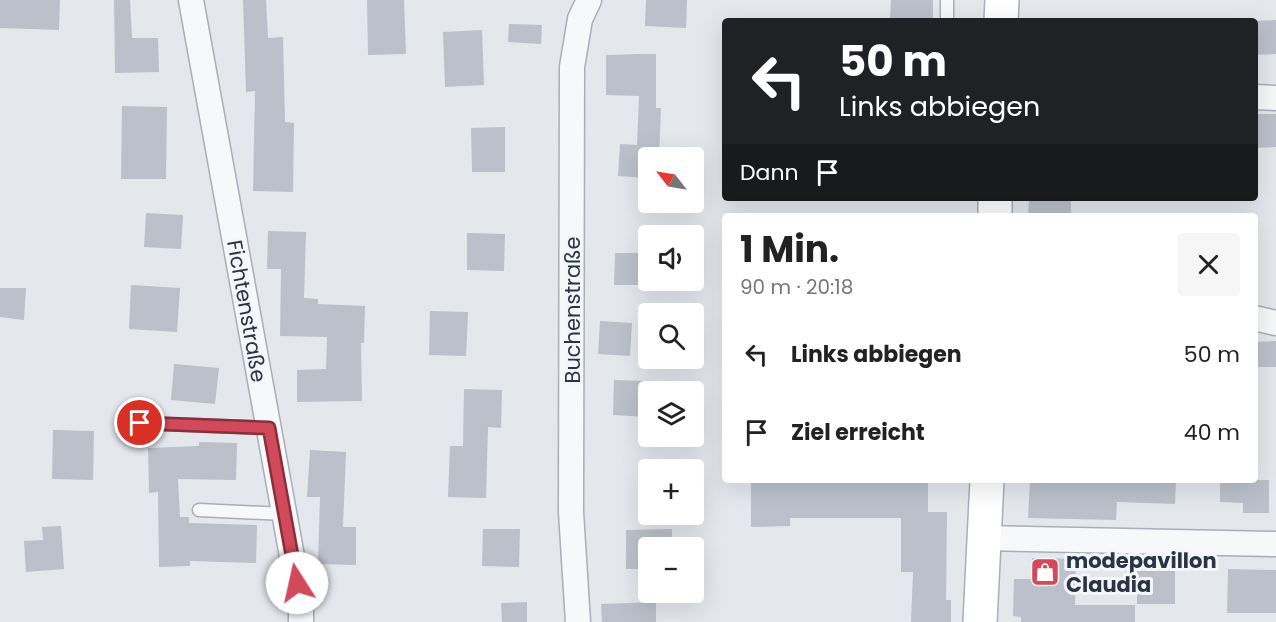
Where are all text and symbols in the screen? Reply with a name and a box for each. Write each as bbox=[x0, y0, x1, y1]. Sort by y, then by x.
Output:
text: 50 m bbox=[839, 32, 947, 91]
icon: left bbox=[740, 42, 818, 120]
text: Links abbiegen bbox=[839, 88, 1040, 125]
north arrow bbox=[638, 147, 704, 213]
map controls bbox=[638, 147, 704, 603]
icon: arrive bbox=[811, 156, 844, 189]
text: Dann bbox=[740, 157, 799, 188]
text: 1 Min. bbox=[740, 224, 839, 275]
button: sound bbox=[638, 225, 704, 291]
button: close bbox=[1177, 233, 1240, 296]
street label: Buchenstraße bbox=[558, 237, 587, 383]
street label: Fichtenstraße bbox=[220, 238, 274, 384]
text: 90 m · 20:18 bbox=[740, 273, 853, 301]
button: search bbox=[638, 303, 704, 369]
icon: left bbox=[740, 338, 773, 371]
text: Links abbiegen bbox=[791, 339, 962, 370]
text: 50 m bbox=[1184, 339, 1240, 370]
button: layers bbox=[638, 381, 704, 447]
pin bbox=[114, 397, 165, 448]
icon: arrive bbox=[123, 406, 156, 439]
icon: arrive bbox=[740, 416, 773, 449]
text: Ziel erreicht bbox=[791, 417, 925, 448]
text: 40 m bbox=[1184, 417, 1240, 448]
button: + bbox=[638, 459, 704, 525]
button: − bbox=[638, 537, 704, 603]
place label: modepavillon Claudia bbox=[1066, 546, 1217, 599]
position arrow bbox=[265, 551, 329, 615]
shop icon: modepavillon Claudia bbox=[1029, 556, 1061, 588]

